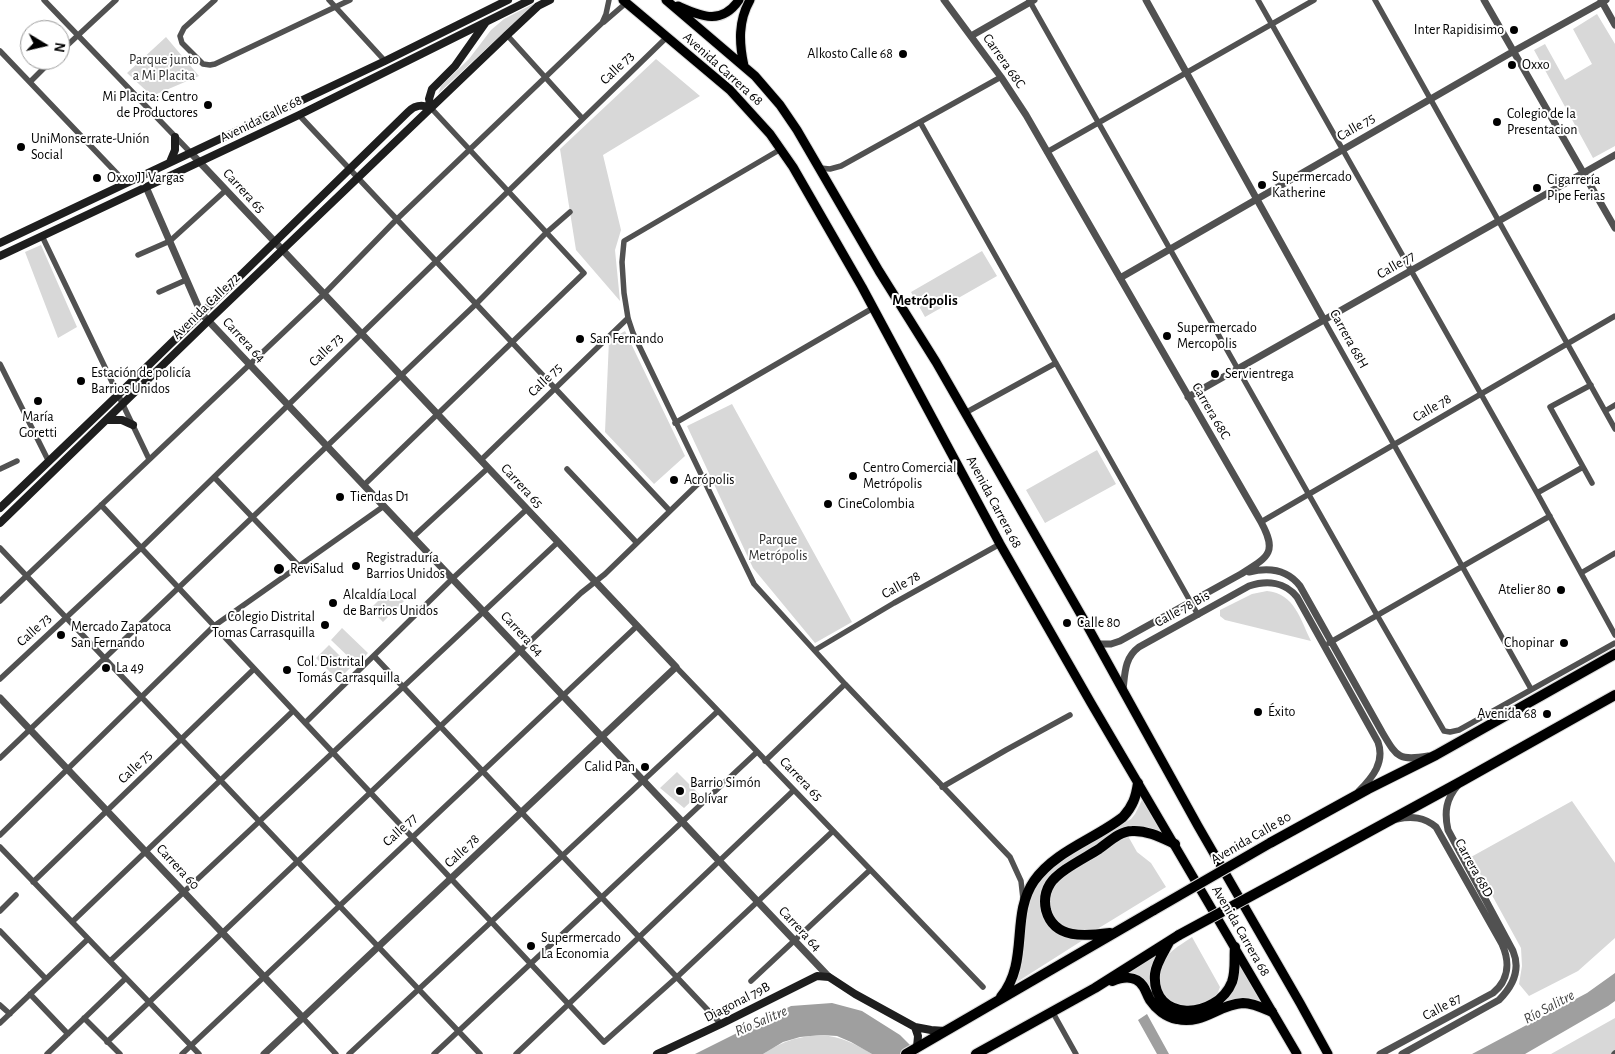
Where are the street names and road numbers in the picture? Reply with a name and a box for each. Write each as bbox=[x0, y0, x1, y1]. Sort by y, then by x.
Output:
street label: Avenida Carrera 68 bbox=[679, 29, 767, 109]
street label: Carrera 68C bbox=[979, 30, 1029, 92]
street label: Calle 73 bbox=[596, 48, 638, 88]
street label: Avenida Calle 68 bbox=[217, 92, 305, 146]
street label: Calle 75 bbox=[1334, 109, 1378, 145]
street label: Carrera 65 bbox=[219, 165, 269, 217]
street label: Calle 77 bbox=[1374, 247, 1418, 283]
street label: Avenida Calle 72 bbox=[168, 269, 244, 343]
street label: Carrera 68H bbox=[1326, 306, 1372, 372]
street label: Carrera 64 bbox=[219, 314, 269, 366]
street label: Calle 73 bbox=[305, 330, 347, 370]
street label: Calle 75 bbox=[524, 360, 566, 400]
street label: Carrera 68C bbox=[1188, 380, 1234, 442]
street label: Calle 78 bbox=[1410, 390, 1454, 426]
street label: Avenida Carrera 68 bbox=[963, 453, 1025, 551]
street label: Carrera 65 bbox=[497, 460, 547, 512]
street label: Calle 78 bbox=[879, 567, 923, 603]
street label: Calle 78 Bis bbox=[1152, 587, 1212, 631]
street label: Carrera 64 bbox=[497, 608, 547, 660]
street label: Calle 73 bbox=[13, 610, 55, 650]
street label: Calle 75 bbox=[114, 747, 156, 787]
street label: Carrera 65 bbox=[776, 753, 826, 805]
street label: Avenida Calle 80 bbox=[1208, 808, 1294, 868]
street label: Calle 77 bbox=[379, 810, 421, 850]
street label: Calle 78 bbox=[441, 831, 483, 871]
street label: Carrera 68D bbox=[1451, 836, 1497, 900]
street label: Carrera 60 bbox=[153, 841, 203, 893]
street label: Avenida Carrera 68 bbox=[1208, 883, 1274, 979]
street label: Carrera 64 bbox=[775, 903, 825, 955]
street label: Diagonal 79B bbox=[701, 978, 773, 1026]
street label: Calle 87 bbox=[1420, 990, 1464, 1024]

